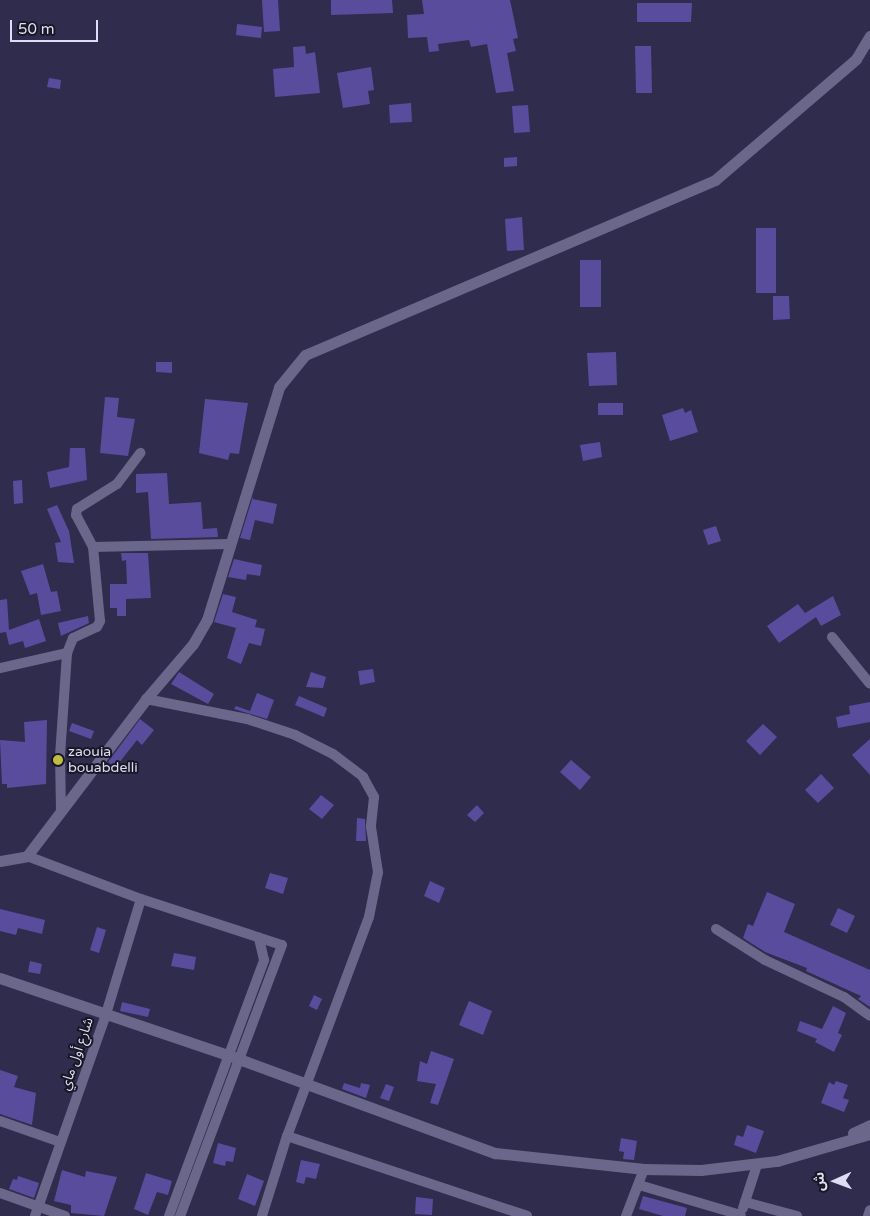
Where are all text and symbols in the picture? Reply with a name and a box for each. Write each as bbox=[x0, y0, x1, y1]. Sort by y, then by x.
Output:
scale bar bbox=[12, 10, 100, 42]
text: 50 m bbox=[18, 20, 55, 38]
place label: zaouia bouabdelli bbox=[68, 744, 138, 776]
marker: zaouia bouabdelli bbox=[52, 754, 64, 766]
street label: شارع أول ماي bbox=[57, 1015, 97, 1093]
north arrow bbox=[810, 1156, 860, 1206]
text: ش bbox=[811, 1172, 828, 1191]

